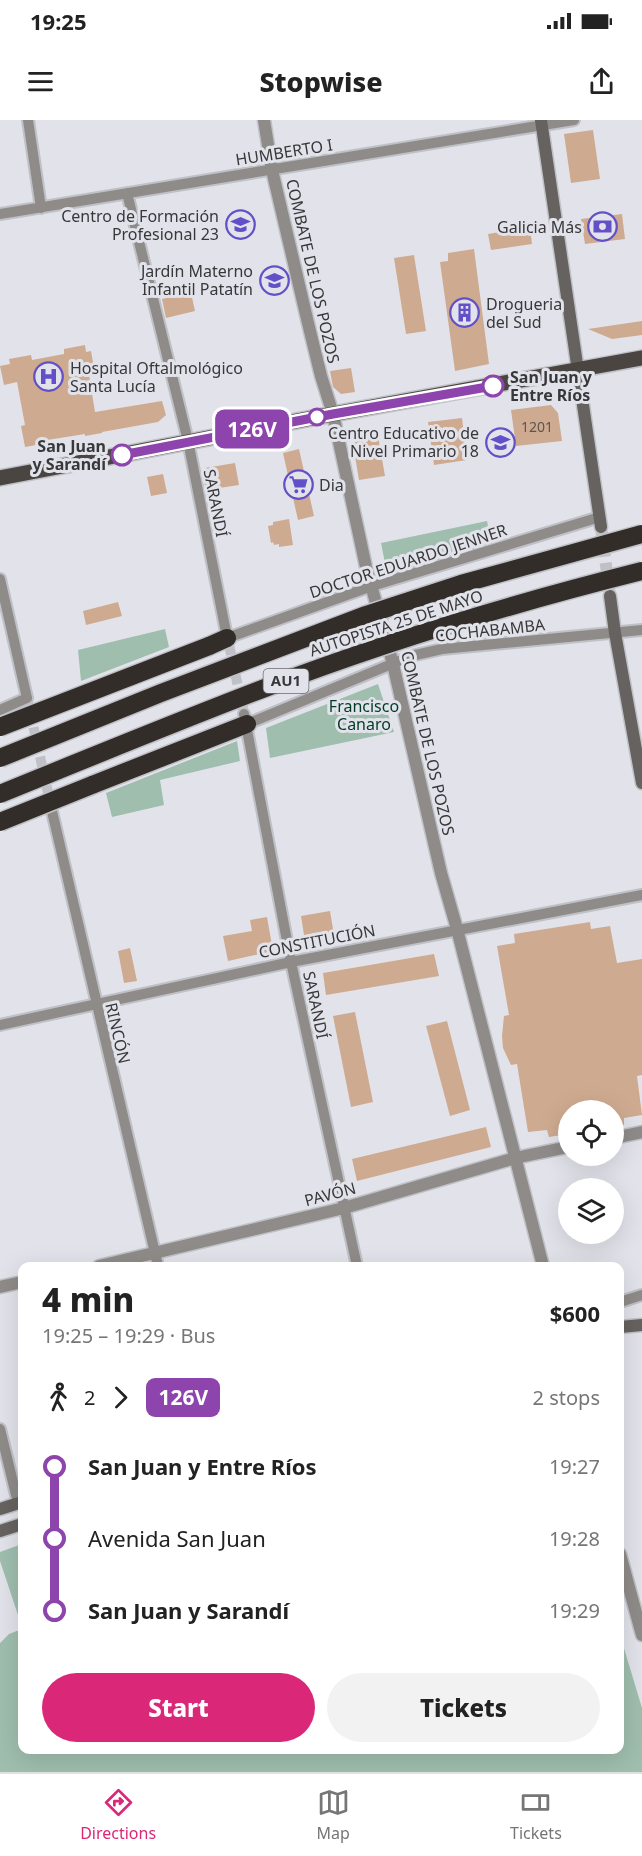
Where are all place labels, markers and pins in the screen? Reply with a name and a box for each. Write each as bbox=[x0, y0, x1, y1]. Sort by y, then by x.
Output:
place label: Centro de Formación Profesional 23 bbox=[61, 205, 219, 245]
school or university icon: Centro de Formación Profesional 23 bbox=[224, 209, 256, 241]
bank icon: Galicia Más bbox=[587, 211, 619, 243]
place label: Galicia Más bbox=[497, 216, 582, 238]
place label: Jardín Materno Infantil Patatín bbox=[139, 260, 253, 300]
school or university icon: Jardín Materno Infantil Patatín bbox=[258, 264, 290, 296]
place label: Drogueria del Sud bbox=[486, 293, 562, 333]
building icon: Drogueria del Sud bbox=[449, 297, 481, 329]
place label: Hospital Oftalmológico Santa Lucía bbox=[70, 357, 243, 397]
hospital icon: Hospital Oftalmológico Santa Lucía bbox=[33, 361, 65, 393]
place label: San Juan y Entre Ríos bbox=[510, 366, 593, 406]
marker: San Juan y Entre Ríos bbox=[482, 375, 504, 397]
unlabelled marker bbox=[308, 408, 326, 426]
place label: Centro Educativo de Nivel Primario 18 bbox=[328, 422, 479, 462]
school or university icon: Centro Educativo de Nivel Primario 18 bbox=[484, 426, 516, 458]
place label: San Juan y Sarandí bbox=[33, 435, 107, 475]
marker: San Juan y Sarandí bbox=[111, 444, 133, 466]
supermarket icon: Dia bbox=[282, 469, 314, 501]
place label: Dia bbox=[319, 474, 344, 496]

